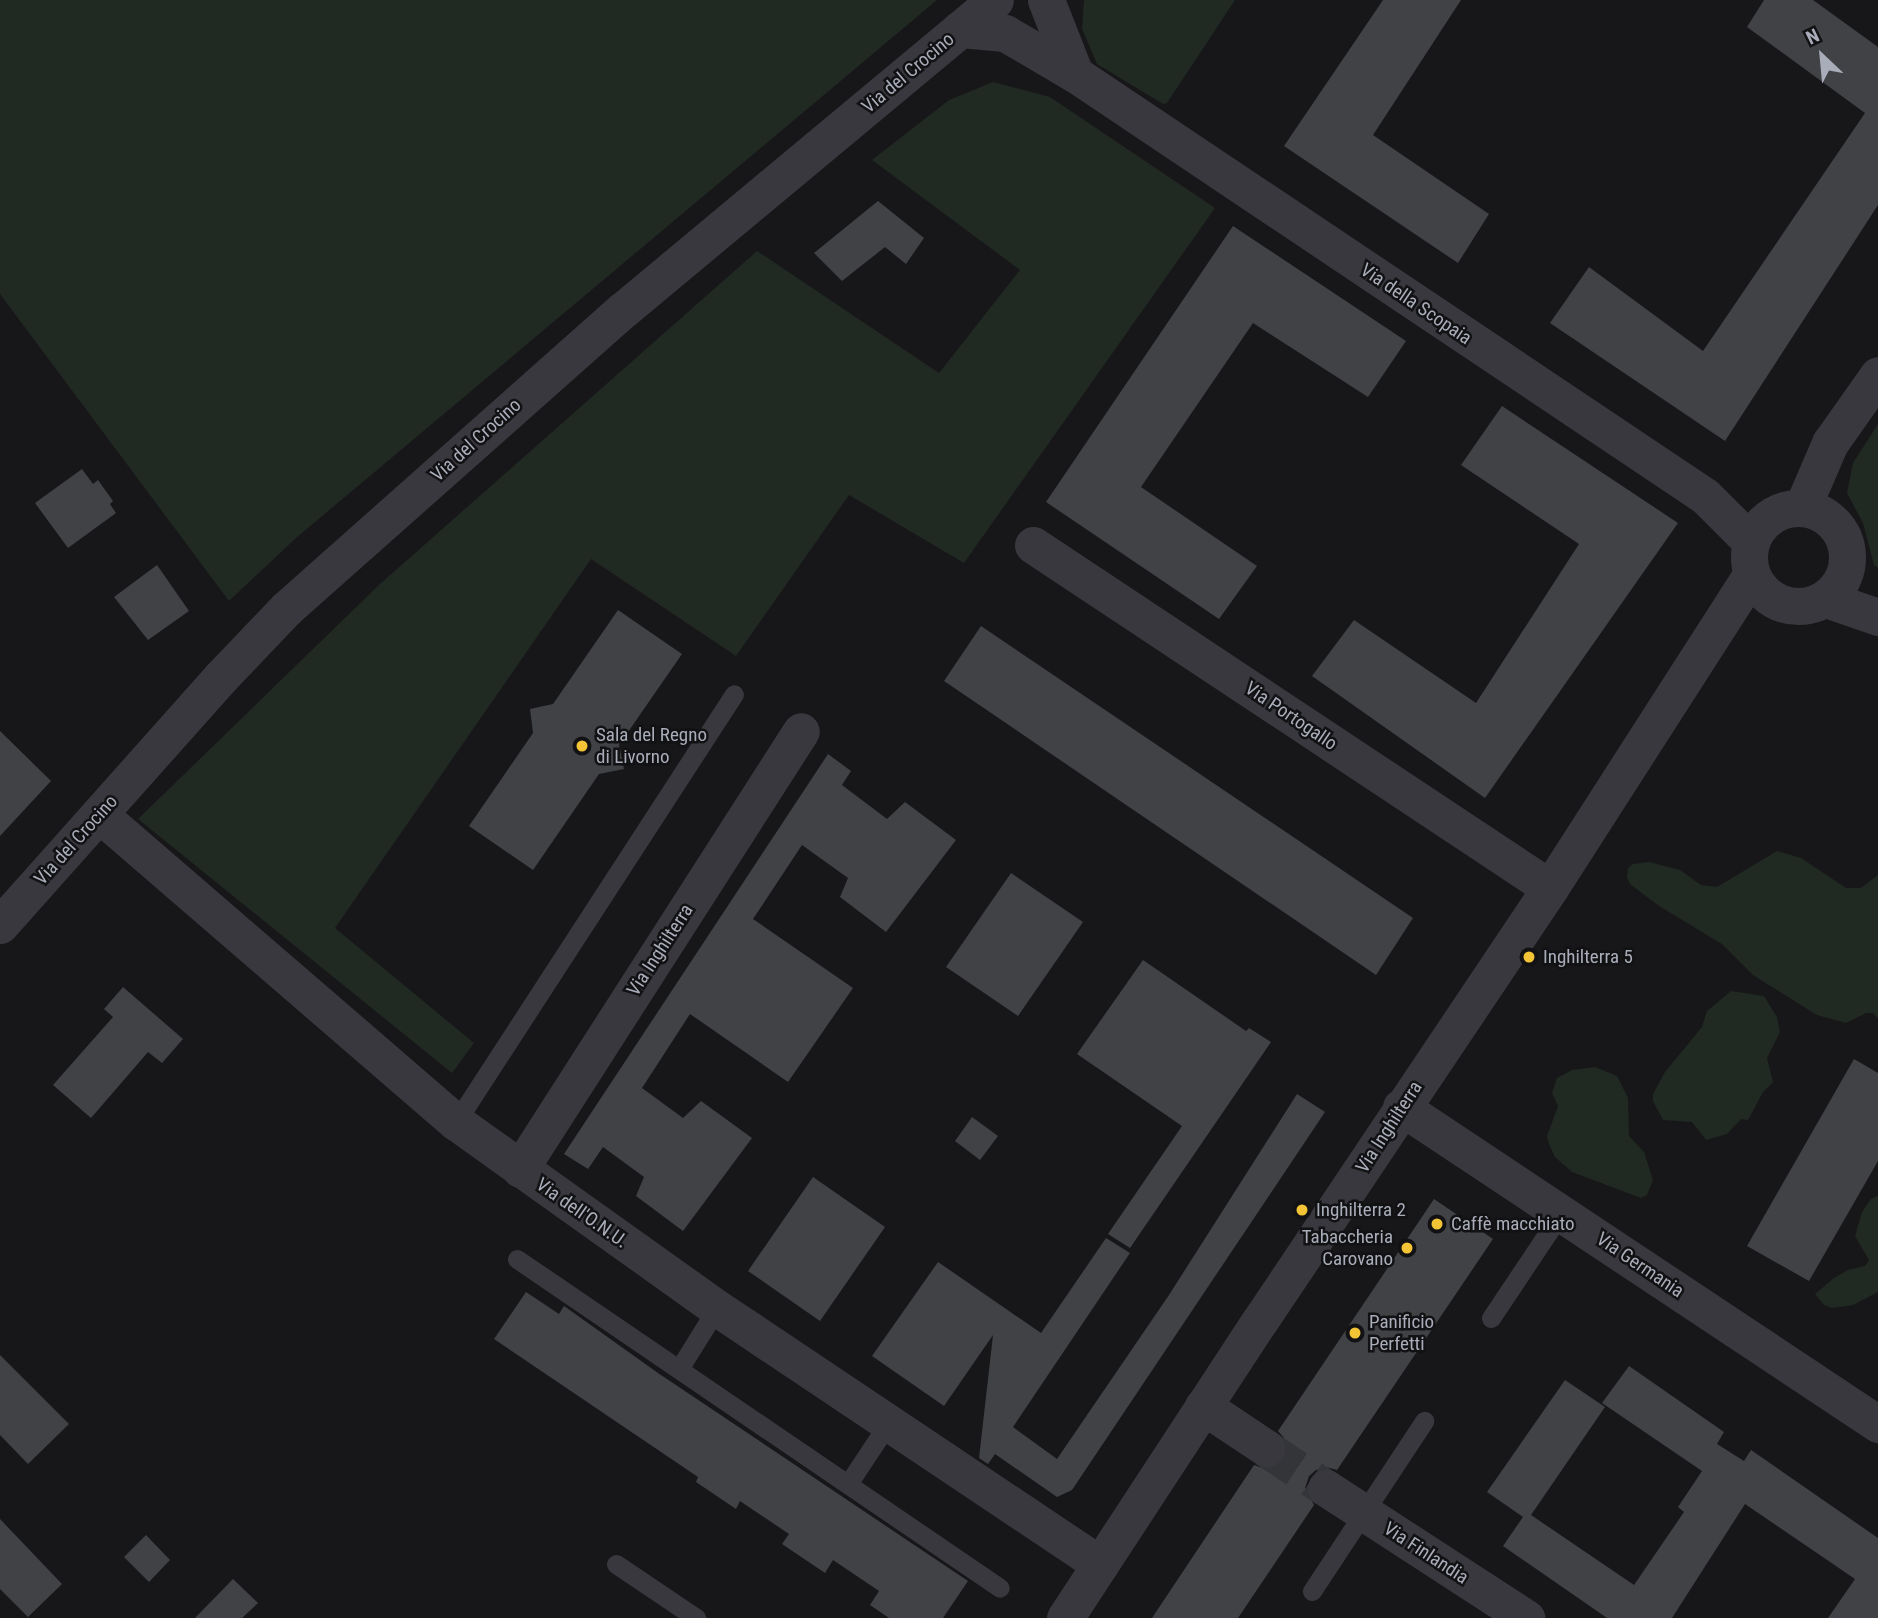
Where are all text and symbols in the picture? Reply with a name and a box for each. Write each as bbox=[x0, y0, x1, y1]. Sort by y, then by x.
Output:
north arrow bbox=[1787, 21, 1857, 91]
text: N bbox=[1802, 24, 1823, 50]
street label: Via del Crocino bbox=[857, 28, 959, 118]
street label: Via della Scopaia bbox=[1356, 258, 1476, 350]
street label: Via del Crocino bbox=[426, 394, 526, 486]
street label: Via Portogallo bbox=[1241, 677, 1341, 755]
place label: Sala del Regno di Livorno bbox=[596, 724, 707, 768]
marker: Sala del Regno di Livorno bbox=[574, 738, 590, 754]
street label: Via del Crocino bbox=[30, 790, 122, 890]
street label: Via Inghilterra bbox=[622, 900, 698, 1000]
place label: Inghilterra 5 bbox=[1543, 946, 1633, 968]
marker: Inghilterra 5 bbox=[1521, 949, 1537, 965]
street label: Via Inghilterra bbox=[1351, 1077, 1427, 1177]
street label: Via dell'O.N.U. bbox=[532, 1173, 632, 1253]
place label: Inghilterra 2 bbox=[1316, 1199, 1406, 1221]
marker: Inghilterra 2 bbox=[1294, 1202, 1310, 1218]
place label: Caffè macchiato bbox=[1451, 1213, 1575, 1235]
marker: Caffè macchiato bbox=[1429, 1216, 1445, 1232]
place label: Tabaccheria Carovano bbox=[1302, 1226, 1393, 1270]
street label: Via Germania bbox=[1592, 1227, 1688, 1303]
marker: Tabaccheria Carovano bbox=[1399, 1240, 1415, 1256]
place label: Panificio Perfetti bbox=[1369, 1311, 1434, 1355]
marker: Panificio Perfetti bbox=[1347, 1325, 1363, 1341]
street label: Via Finlandia bbox=[1379, 1517, 1473, 1589]

